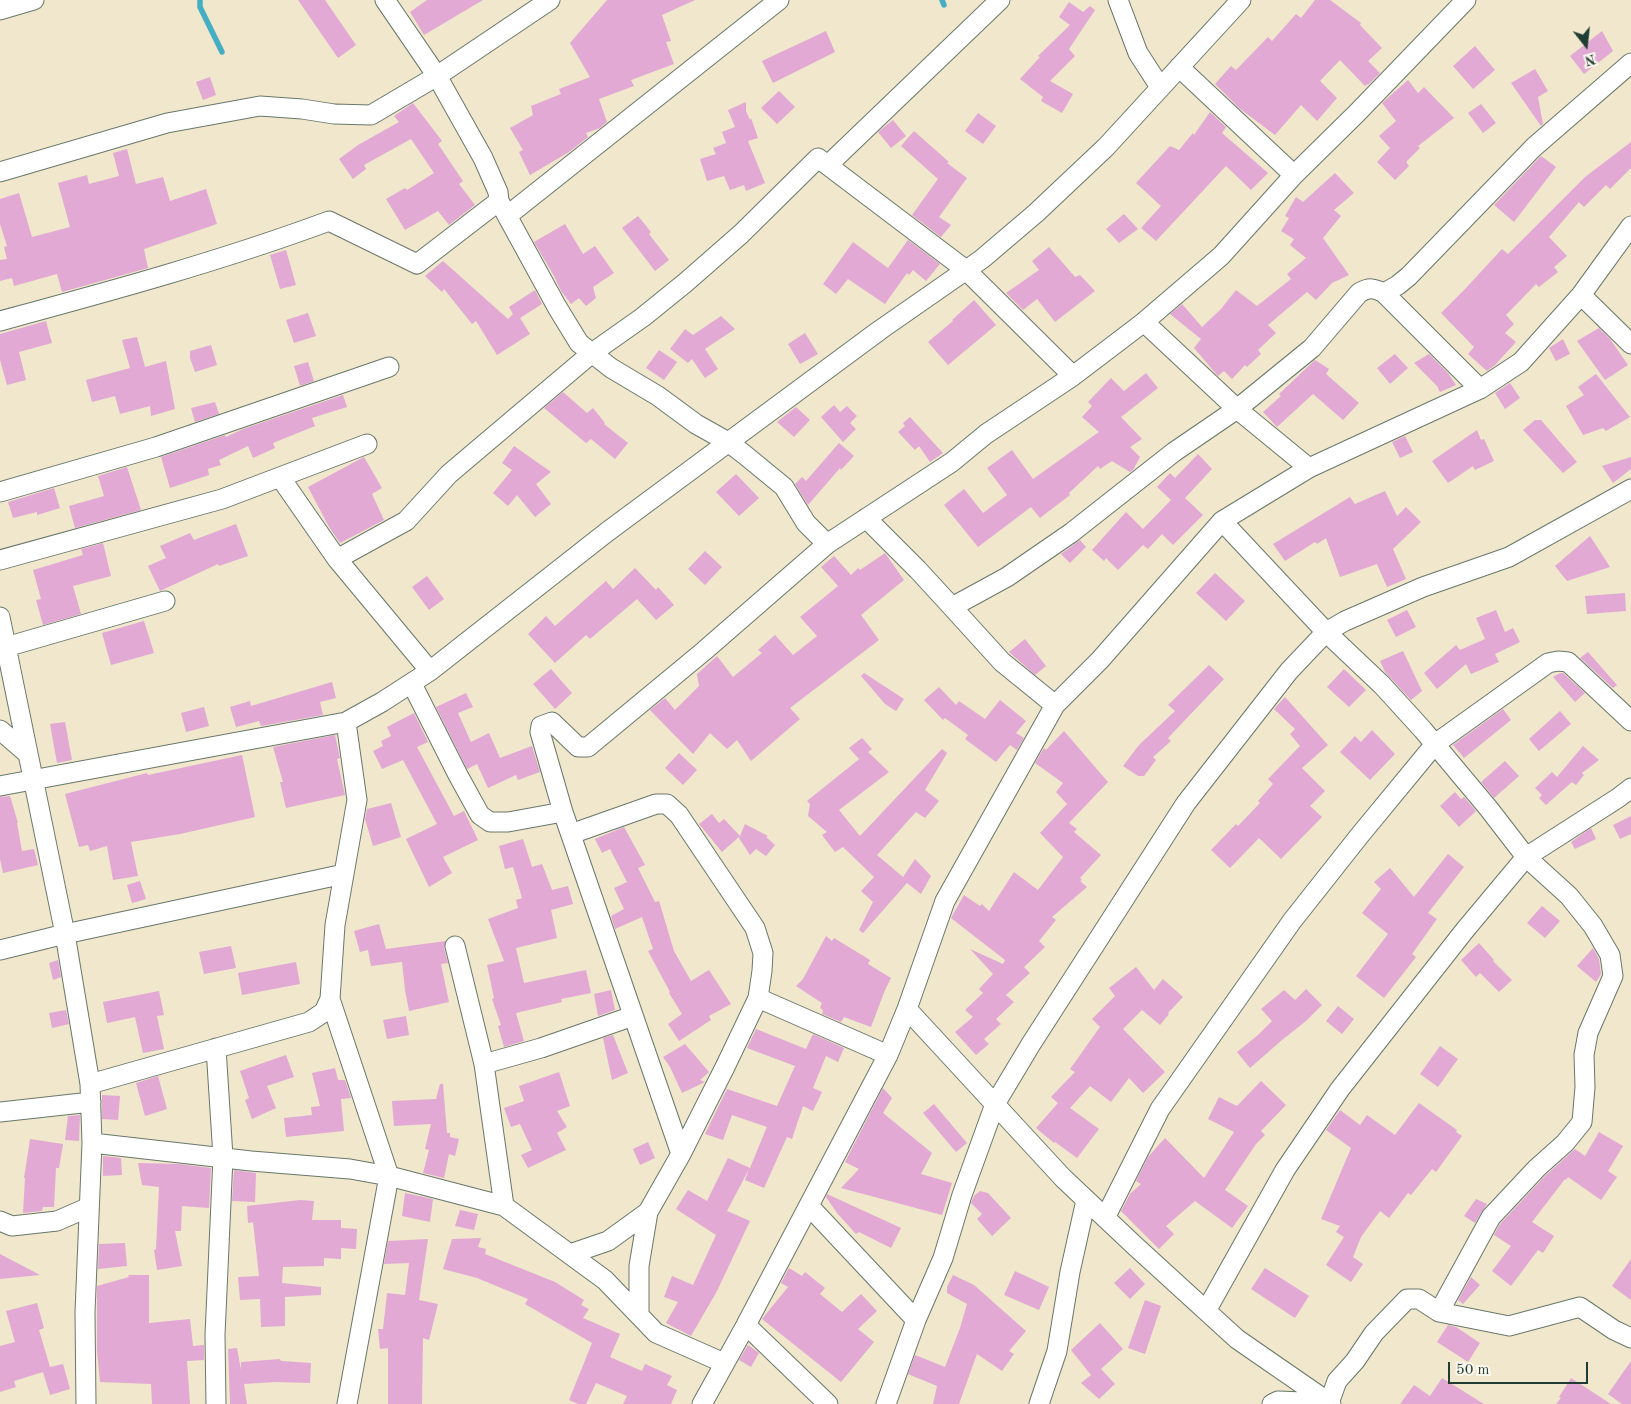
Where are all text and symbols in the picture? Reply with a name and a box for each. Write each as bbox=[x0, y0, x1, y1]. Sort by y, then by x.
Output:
north arrow bbox=[1561, 20, 1611, 70]
text: N bbox=[1583, 51, 1597, 68]
scale bar bbox=[1451, 1352, 1591, 1384]
text: 50 m bbox=[1456, 1363, 1490, 1378]

